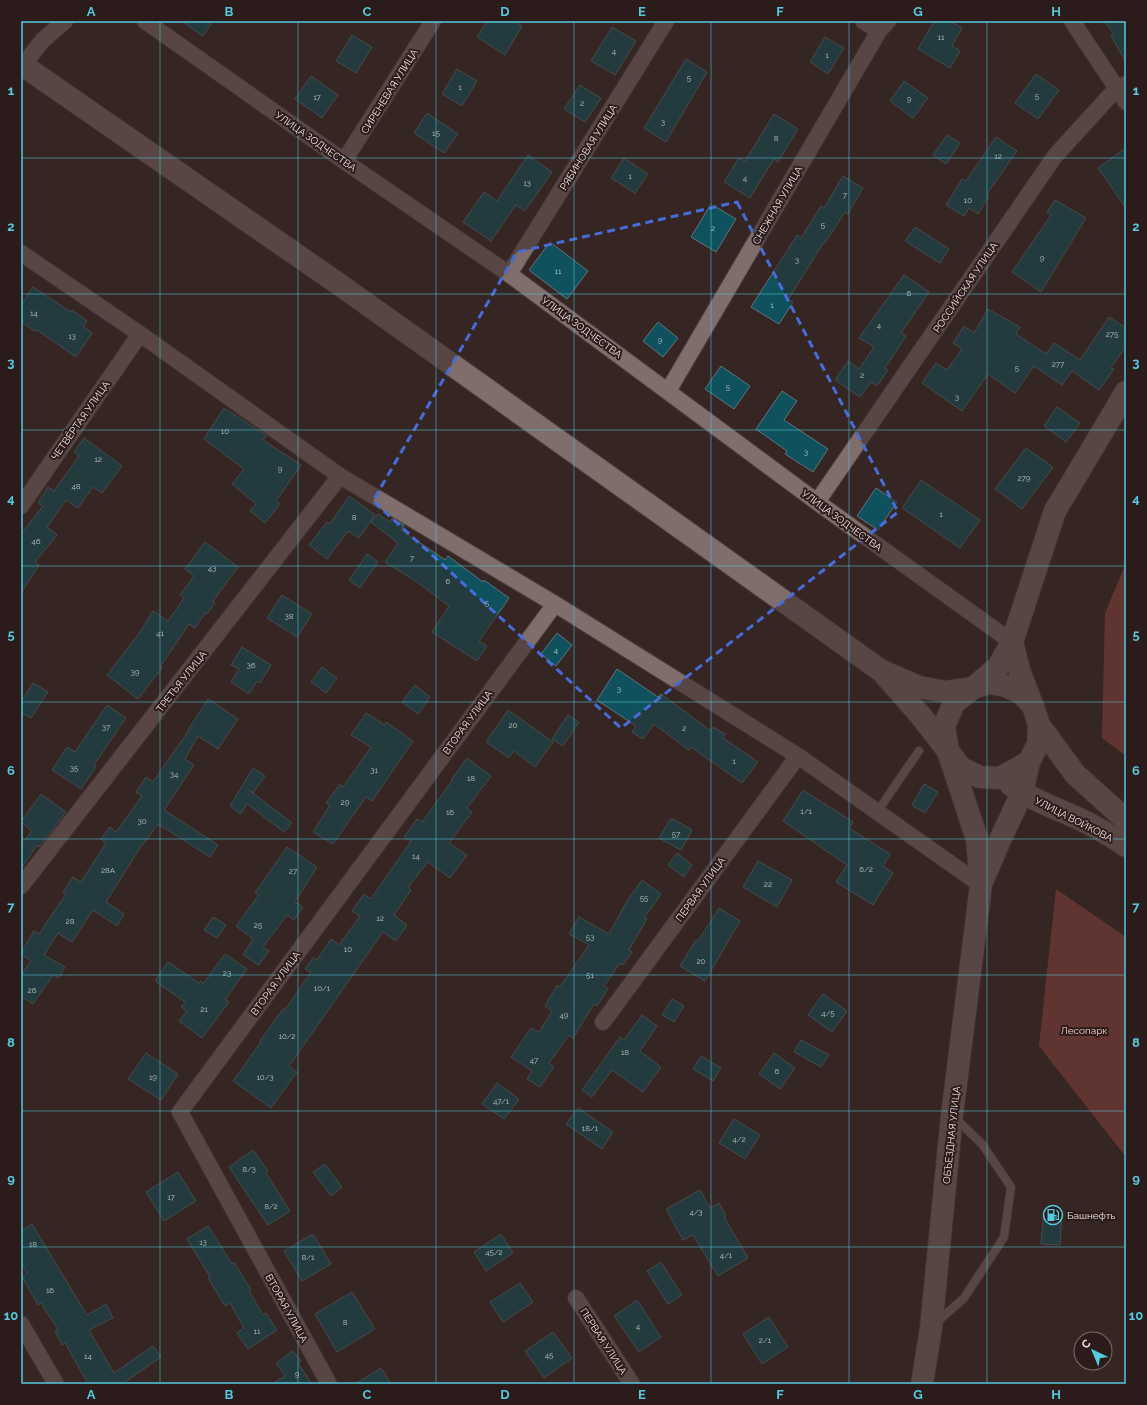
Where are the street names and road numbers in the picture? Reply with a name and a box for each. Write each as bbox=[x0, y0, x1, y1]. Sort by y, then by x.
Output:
street label: СИРЕНЕВАЯ УЛИЦА bbox=[359, 47, 420, 136]
street label: РЯБИНОВАЯ УЛИЦА bbox=[558, 102, 619, 192]
street label: УЛИЦА ЗОДЧЕСТВА bbox=[273, 109, 359, 174]
street label: СНЕЖНАЯ УЛИЦА bbox=[751, 164, 804, 246]
street label: РОССИЙСКАЯ УЛИЦА bbox=[931, 240, 1000, 335]
street label: УЛИЦА ЗОДЧЕСТВА bbox=[539, 295, 624, 360]
street label: ЧЕТВЁРТАЯ УЛИЦА bbox=[49, 379, 112, 462]
street label: УЛИЦА ЗОДЧЕСТВА bbox=[799, 488, 884, 553]
street label: ТРЕТЬЯ УЛИЦА bbox=[154, 648, 209, 714]
street label: ВТОРАЯ УЛИЦА bbox=[440, 688, 494, 756]
street label: УЛИЦА ВОЙКОВА bbox=[1033, 795, 1115, 844]
street label: ПЕРВАЯ УЛИЦА bbox=[673, 855, 728, 924]
street label: ВТОРАЯ УЛИЦА bbox=[248, 949, 302, 1017]
street label: ОБЪЕЗДНАЯ УЛИЦА bbox=[941, 1085, 962, 1185]
street label: ВТОРАЯ УЛИЦА bbox=[263, 1272, 310, 1345]
street label: ПЕРВАЯ УЛИЦА bbox=[578, 1306, 629, 1377]

